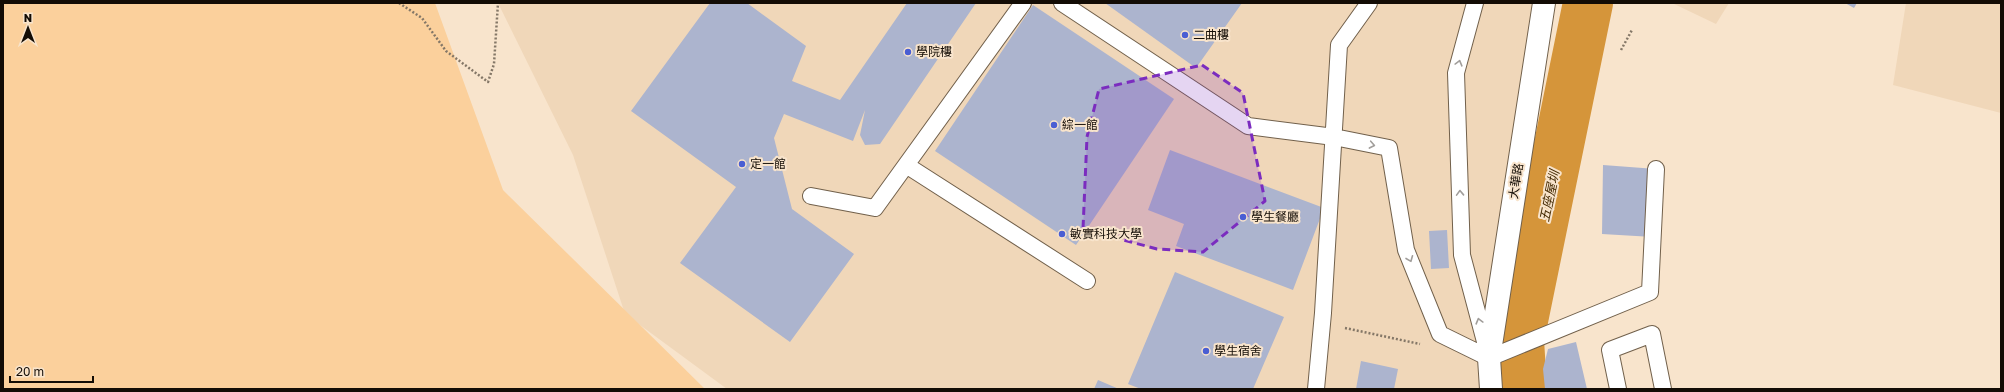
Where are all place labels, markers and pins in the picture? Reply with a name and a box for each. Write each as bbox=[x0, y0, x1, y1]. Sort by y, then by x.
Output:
place label: 二曲樓 bbox=[1193, 27, 1229, 42]
marker: 二曲樓 bbox=[1180, 30, 1190, 40]
place label: 學院樓 bbox=[916, 44, 952, 59]
marker: 學院樓 bbox=[903, 47, 913, 57]
place label: 綜一館 bbox=[1062, 117, 1098, 132]
marker: 綜一館 bbox=[1049, 120, 1059, 130]
place label: 定一館 bbox=[750, 156, 786, 171]
marker: 定一館 bbox=[737, 159, 747, 169]
place label: 學生餐廳 bbox=[1251, 209, 1299, 224]
marker: 學生餐廳 bbox=[1238, 212, 1248, 222]
place label: 敏實科技大學 bbox=[1070, 226, 1142, 241]
marker: 敏實科技大學 bbox=[1057, 229, 1067, 239]
place label: 學生宿舍 bbox=[1214, 343, 1262, 358]
marker: 學生宿舍 bbox=[1201, 346, 1211, 356]

